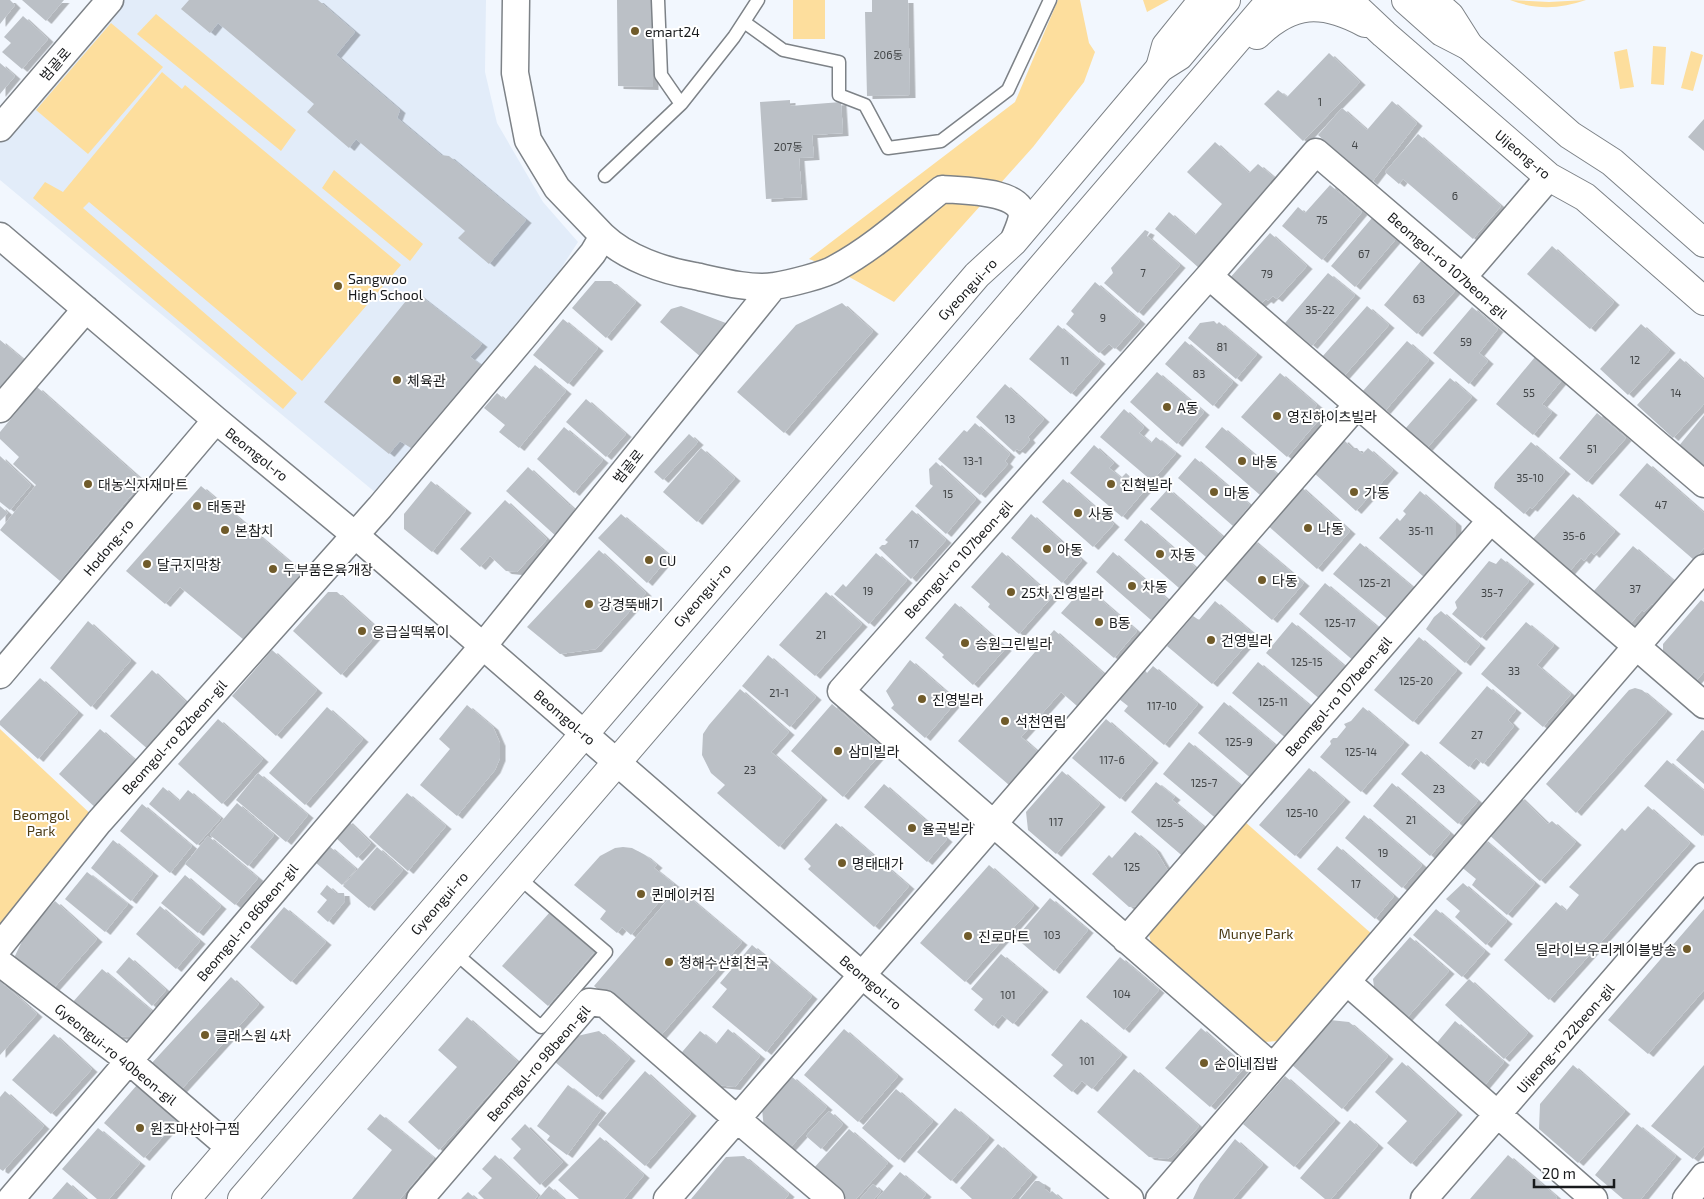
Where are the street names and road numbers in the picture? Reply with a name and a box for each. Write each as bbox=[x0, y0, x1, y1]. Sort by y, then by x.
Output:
street label: 범골로 bbox=[36, 44, 74, 84]
street label: Uijeong-ro bbox=[1492, 126, 1554, 182]
street label: Beomgol-ro 107beon-gil bbox=[1385, 208, 1512, 322]
street label: Gyeongui-ro bbox=[934, 254, 1000, 324]
street label: Beomgol-ro bbox=[222, 424, 292, 484]
street label: 범골로 bbox=[609, 446, 647, 486]
street label: Beomgol-ro 107beon-gil bbox=[900, 496, 1016, 622]
street label: Hodong-ro bbox=[79, 515, 137, 579]
street label: Gyeongui-ro bbox=[670, 560, 734, 630]
street label: Beomgol-ro 107beon-gil bbox=[1281, 632, 1395, 759]
street label: Beomgol-ro 82beon-gil bbox=[118, 676, 231, 798]
street label: Beomgol-ro bbox=[531, 686, 599, 748]
street label: Beomgol-ro 86beon-gil bbox=[193, 859, 302, 984]
street label: Gyeongui-ro bbox=[407, 868, 471, 938]
street label: Beomgol-ro bbox=[837, 951, 905, 1013]
street label: Uijeong-ro 22beon-gil bbox=[1513, 979, 1618, 1096]
street label: Gyeongui-ro 40beon-gil bbox=[52, 1000, 181, 1109]
street label: Beomgol-ro 98beon-gil bbox=[483, 1001, 594, 1125]

